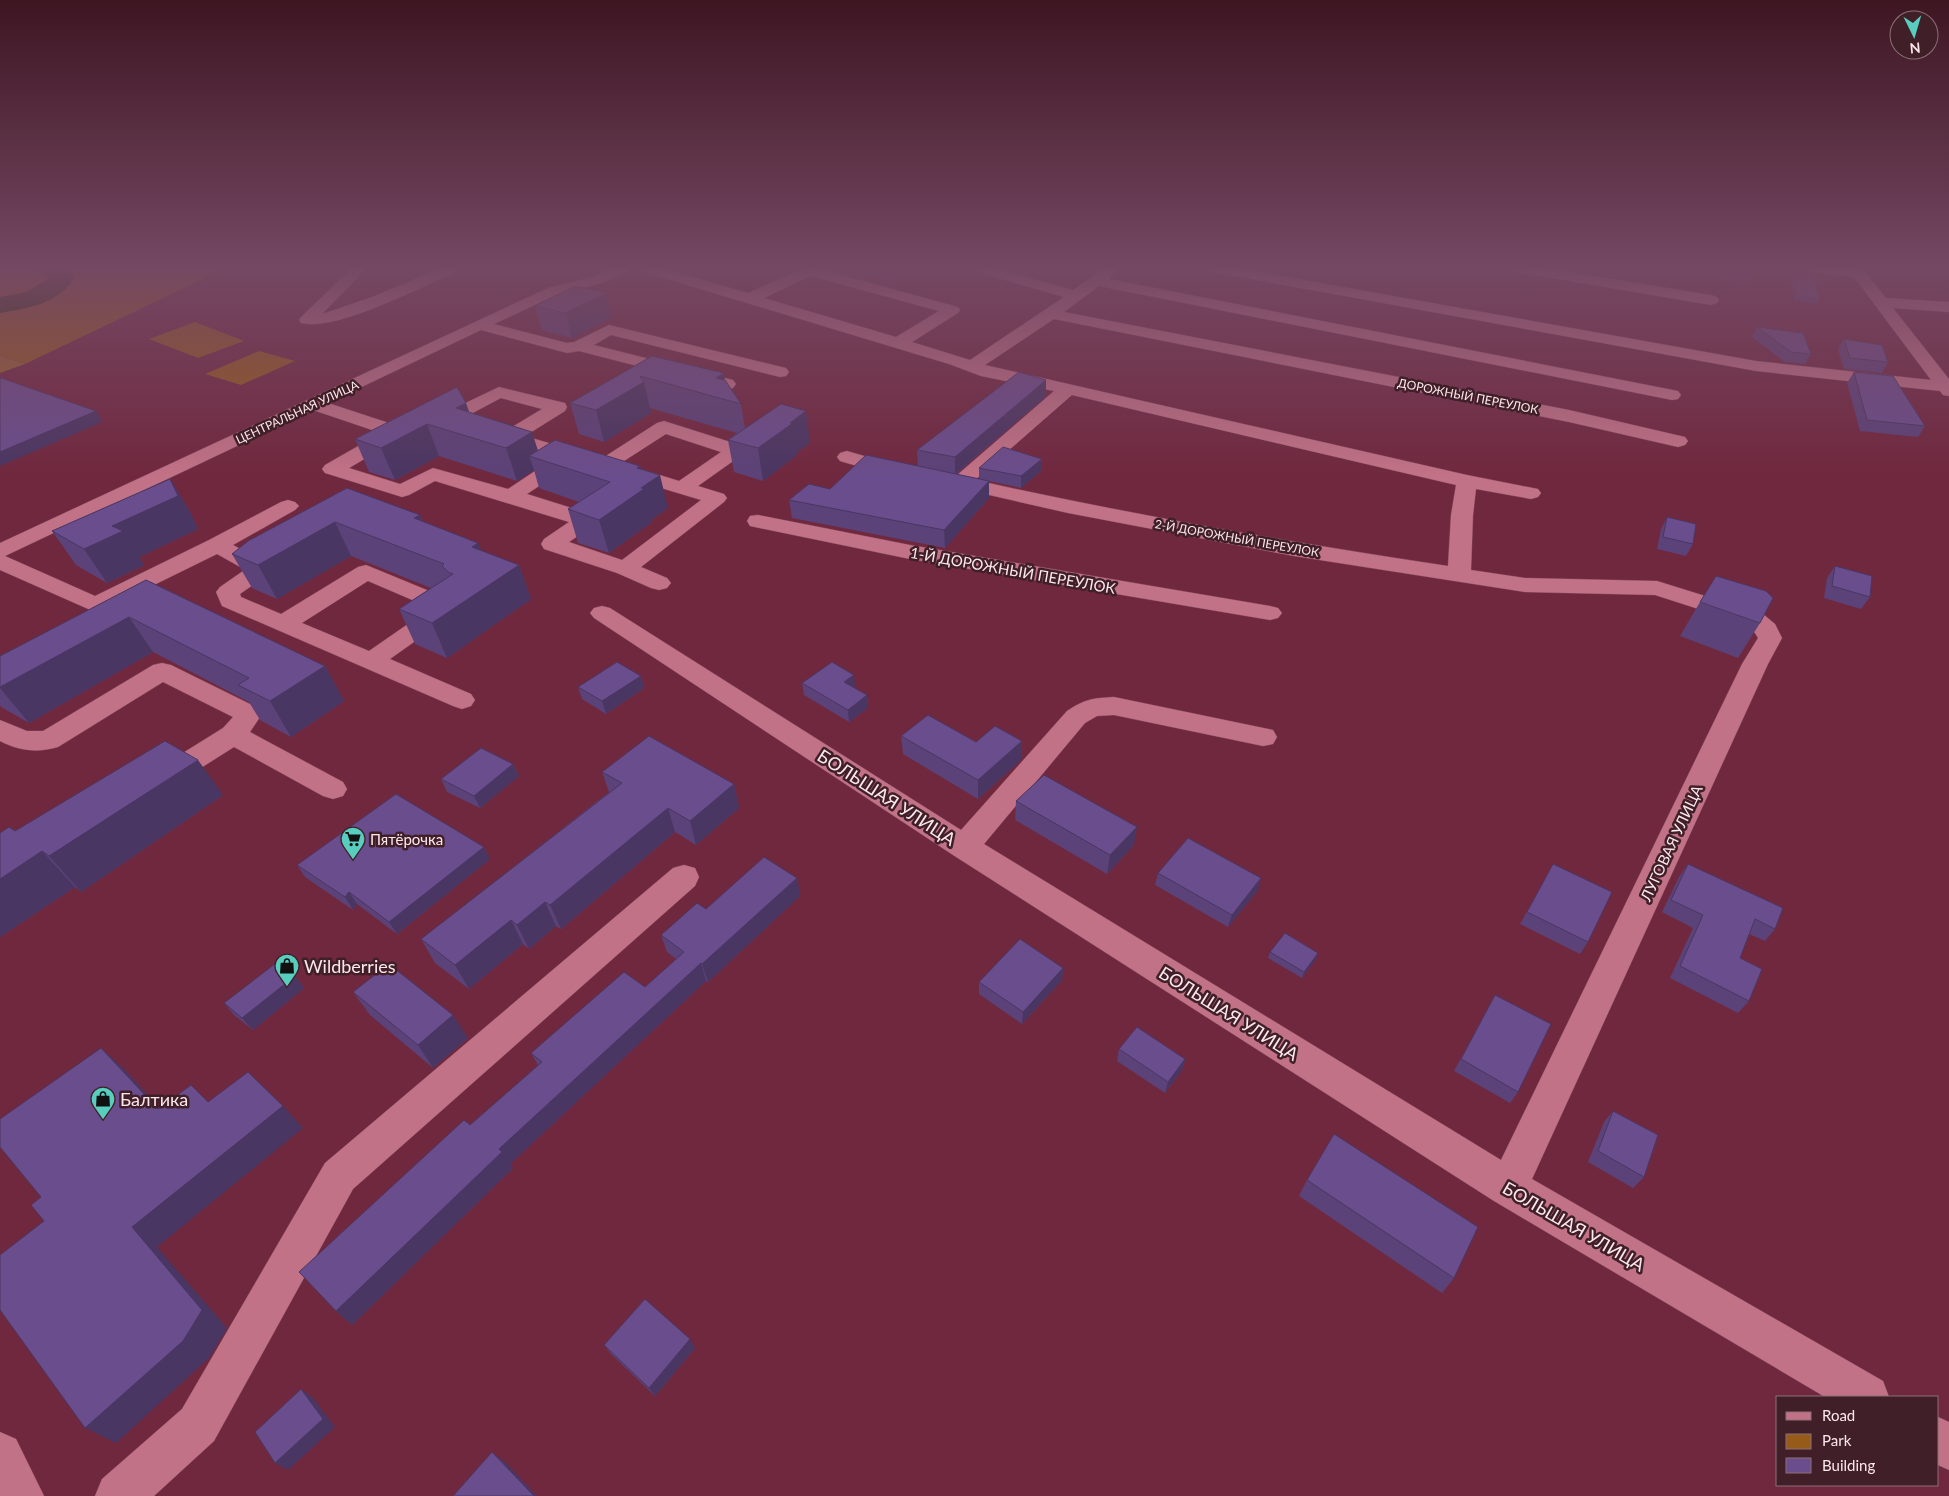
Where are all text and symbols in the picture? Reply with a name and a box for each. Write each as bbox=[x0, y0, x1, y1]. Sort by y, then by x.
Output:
north arrow bbox=[1889, 10, 1939, 60]
text: N bbox=[1909, 40, 1921, 57]
street label: ДОРОЖНЫЙ ПЕРЕУЛОК bbox=[1396, 375, 1540, 417]
street label: ЦЕНТРАЛЬНАЯ УЛИЦА bbox=[233, 377, 362, 447]
street label: 2-Й ДОРОЖНЫЙ ПЕРЕУЛОК bbox=[1154, 516, 1320, 560]
street label: 1-Й ДОРОЖНЫЙ ПЕРЕУЛОК bbox=[909, 543, 1117, 597]
street label: БОЛЬШАЯ УЛИЦА bbox=[814, 744, 961, 850]
street label: ЛУГОВАЯ УЛИЦА bbox=[1636, 781, 1706, 905]
supermarket icon: Пятёрочка bbox=[340, 826, 366, 860]
place label: Пятёрочка bbox=[370, 830, 443, 848]
shop icon: Wildberries bbox=[274, 953, 300, 987]
place label: Wildberries bbox=[304, 955, 396, 977]
street label: БОЛЬШАЯ УЛИЦА bbox=[1155, 961, 1304, 1065]
shop icon: Балтика bbox=[90, 1086, 116, 1120]
place label: Балтика bbox=[120, 1088, 188, 1110]
street label: БОЛЬШАЯ УЛИЦА bbox=[1499, 1176, 1650, 1276]
legend bbox=[1776, 1396, 1939, 1486]
text: Road bbox=[1822, 1406, 1855, 1424]
text: Park bbox=[1822, 1431, 1852, 1449]
text: Building bbox=[1822, 1456, 1875, 1474]

